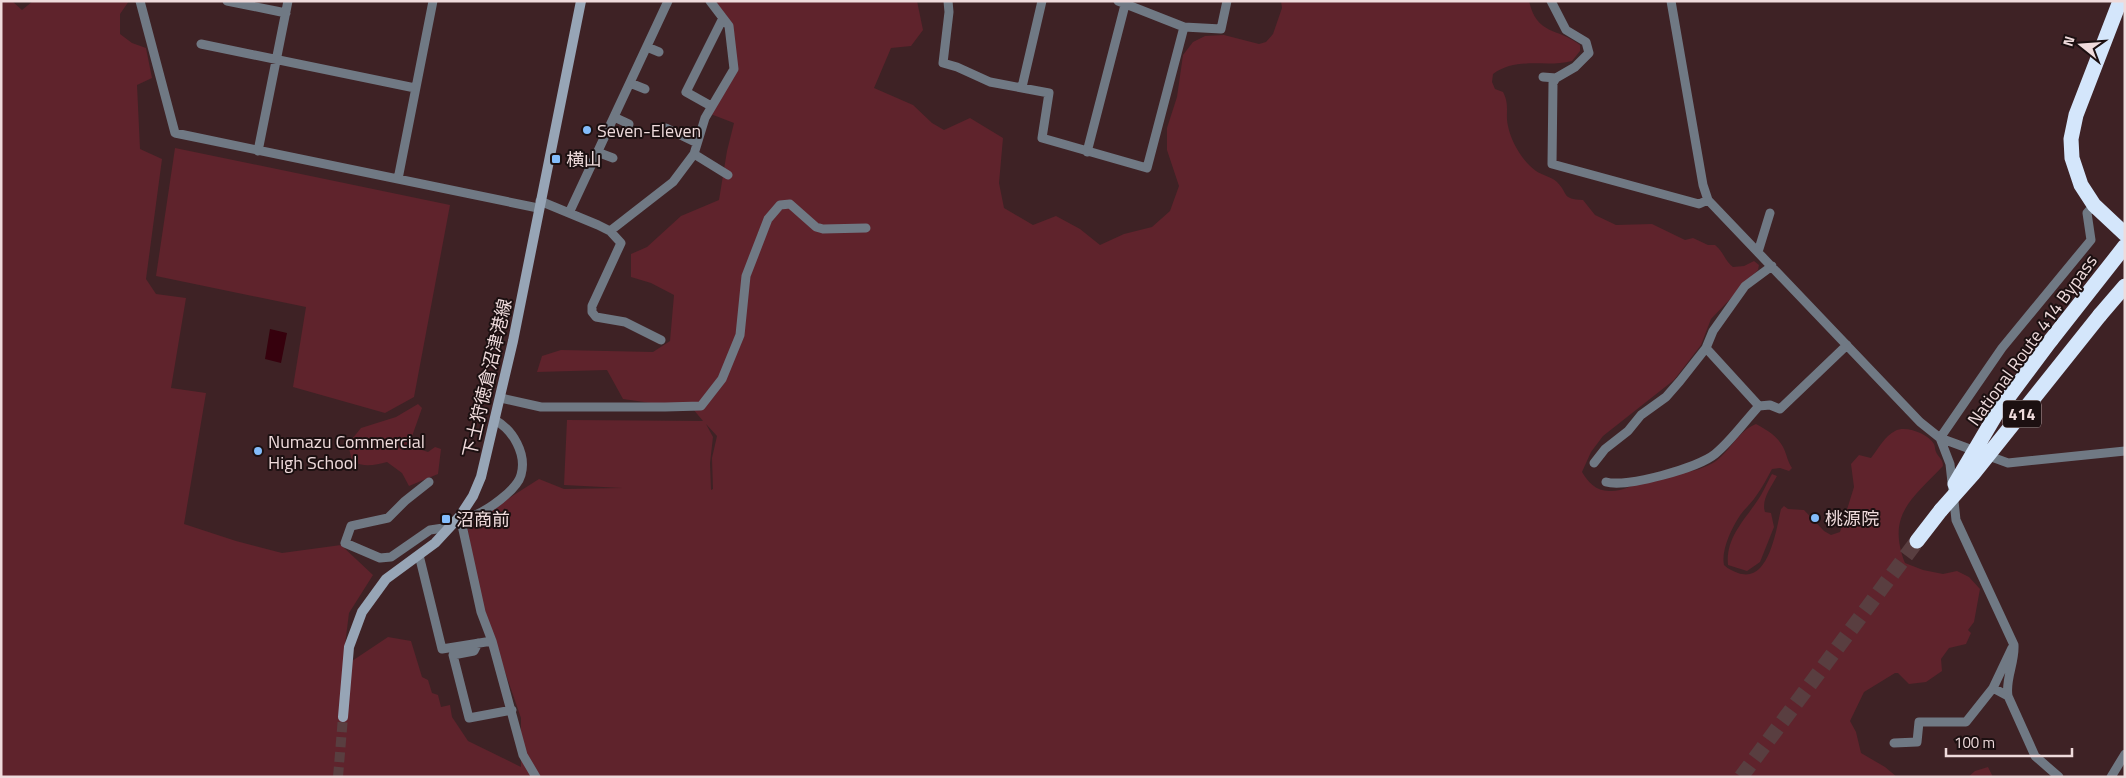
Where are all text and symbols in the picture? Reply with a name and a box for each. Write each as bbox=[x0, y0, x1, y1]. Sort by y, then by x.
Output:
north arrow bbox=[2056, 20, 2106, 70]
text: N bbox=[2057, 33, 2080, 49]
place label: Seven-Eleven bbox=[597, 117, 701, 144]
marker: Seven-Eleven bbox=[581, 124, 593, 136]
place label: 横山 bbox=[566, 146, 602, 173]
marker: 横山 bbox=[550, 153, 562, 165]
street label: National Route 414 Bypass bbox=[1963, 250, 2101, 430]
street label: 下土狩徳倉沼津港線 bbox=[456, 296, 518, 460]
road number: 414 bbox=[2003, 400, 2041, 428]
place label: Numazu Commercial High School bbox=[268, 428, 425, 476]
marker: Numazu Commercial High School bbox=[252, 445, 264, 457]
place label: 桃源院 bbox=[1825, 505, 1879, 532]
place label: 沼商前 bbox=[456, 506, 510, 533]
marker: 桃源院 bbox=[1809, 512, 1821, 524]
marker: 沼商前 bbox=[440, 513, 452, 525]
scale bar bbox=[1946, 726, 2072, 758]
text: 100 m bbox=[1954, 731, 1995, 754]

